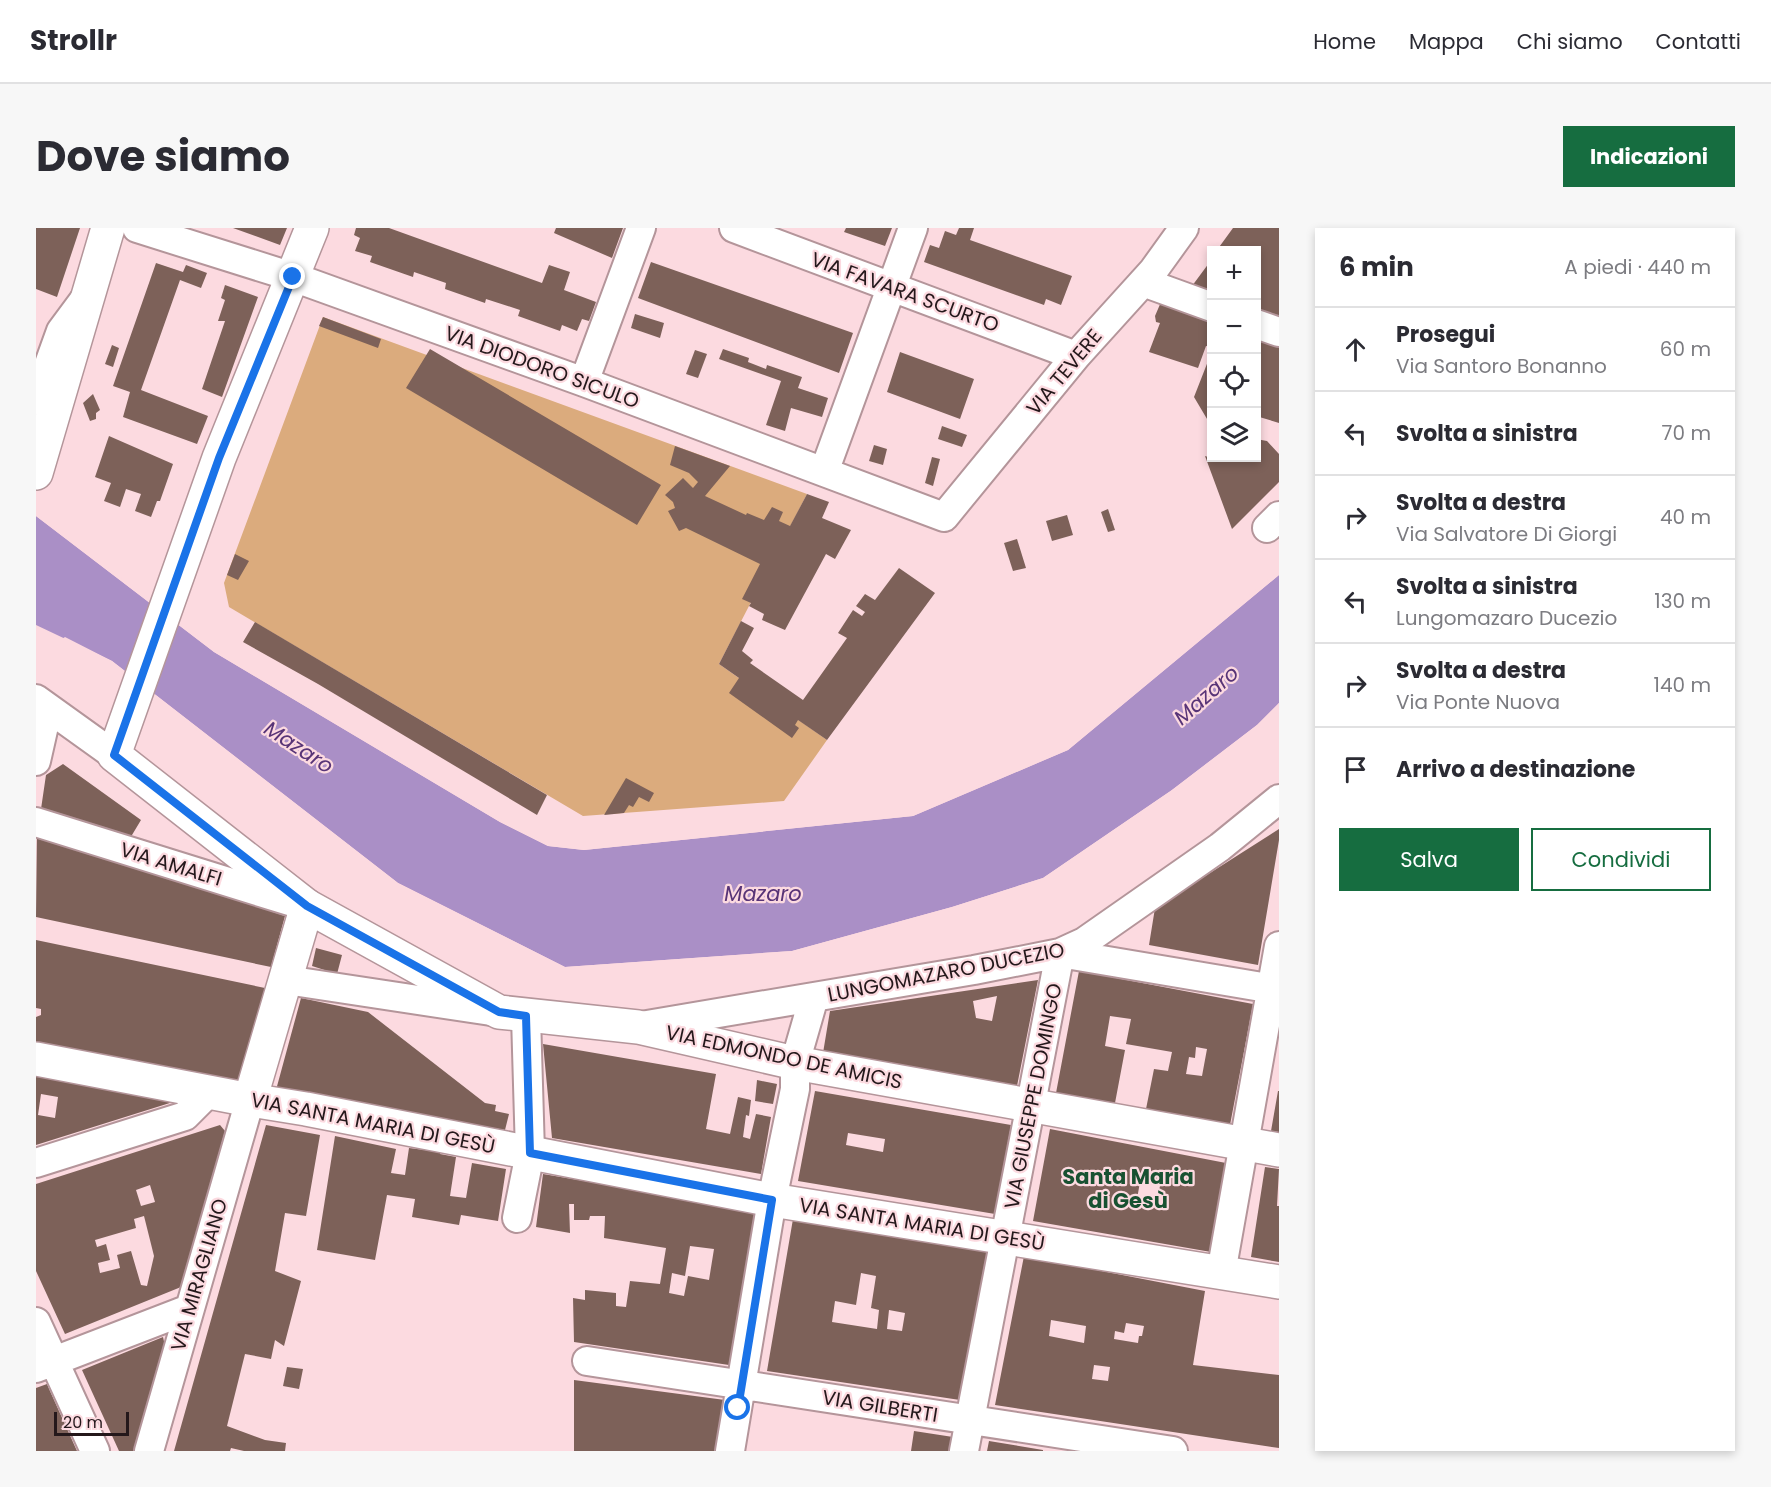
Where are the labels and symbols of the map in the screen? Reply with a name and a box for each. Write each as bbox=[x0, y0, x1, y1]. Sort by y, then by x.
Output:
street label: VIA FAVARA SCURTO bbox=[807, 245, 1003, 339]
route end bbox=[279, 263, 305, 289]
street label: VIA DIODORO SICULO bbox=[441, 319, 643, 415]
street label: VIA TEVERE bbox=[1020, 323, 1108, 421]
water label: Mazaro bbox=[1167, 659, 1245, 731]
water label: Mazaro bbox=[259, 714, 339, 780]
street label: VIA AMALFI bbox=[117, 835, 225, 893]
water label: Mazaro bbox=[724, 879, 802, 908]
street label: LUNGOMAZARO DUCEZIO bbox=[825, 935, 1067, 1009]
street label: VIA GIUSEPPE DOMINGO bbox=[997, 981, 1069, 1211]
street label: VIA EDMONDO DE AMICIS bbox=[663, 1018, 905, 1096]
street label: VIA SANTA MARIA DI GESÙ bbox=[248, 1086, 498, 1160]
district label: Santa Maria di Gesù bbox=[1062, 1162, 1194, 1215]
street label: VIA SANTA MARIA DI GESÙ bbox=[797, 1191, 1047, 1257]
street label: VIA MIRAGLIANO bbox=[164, 1195, 234, 1355]
street label: VIA GILBERTI bbox=[820, 1383, 940, 1429]
route start bbox=[724, 1394, 750, 1420]
scale bar bbox=[54, 1409, 129, 1436]

